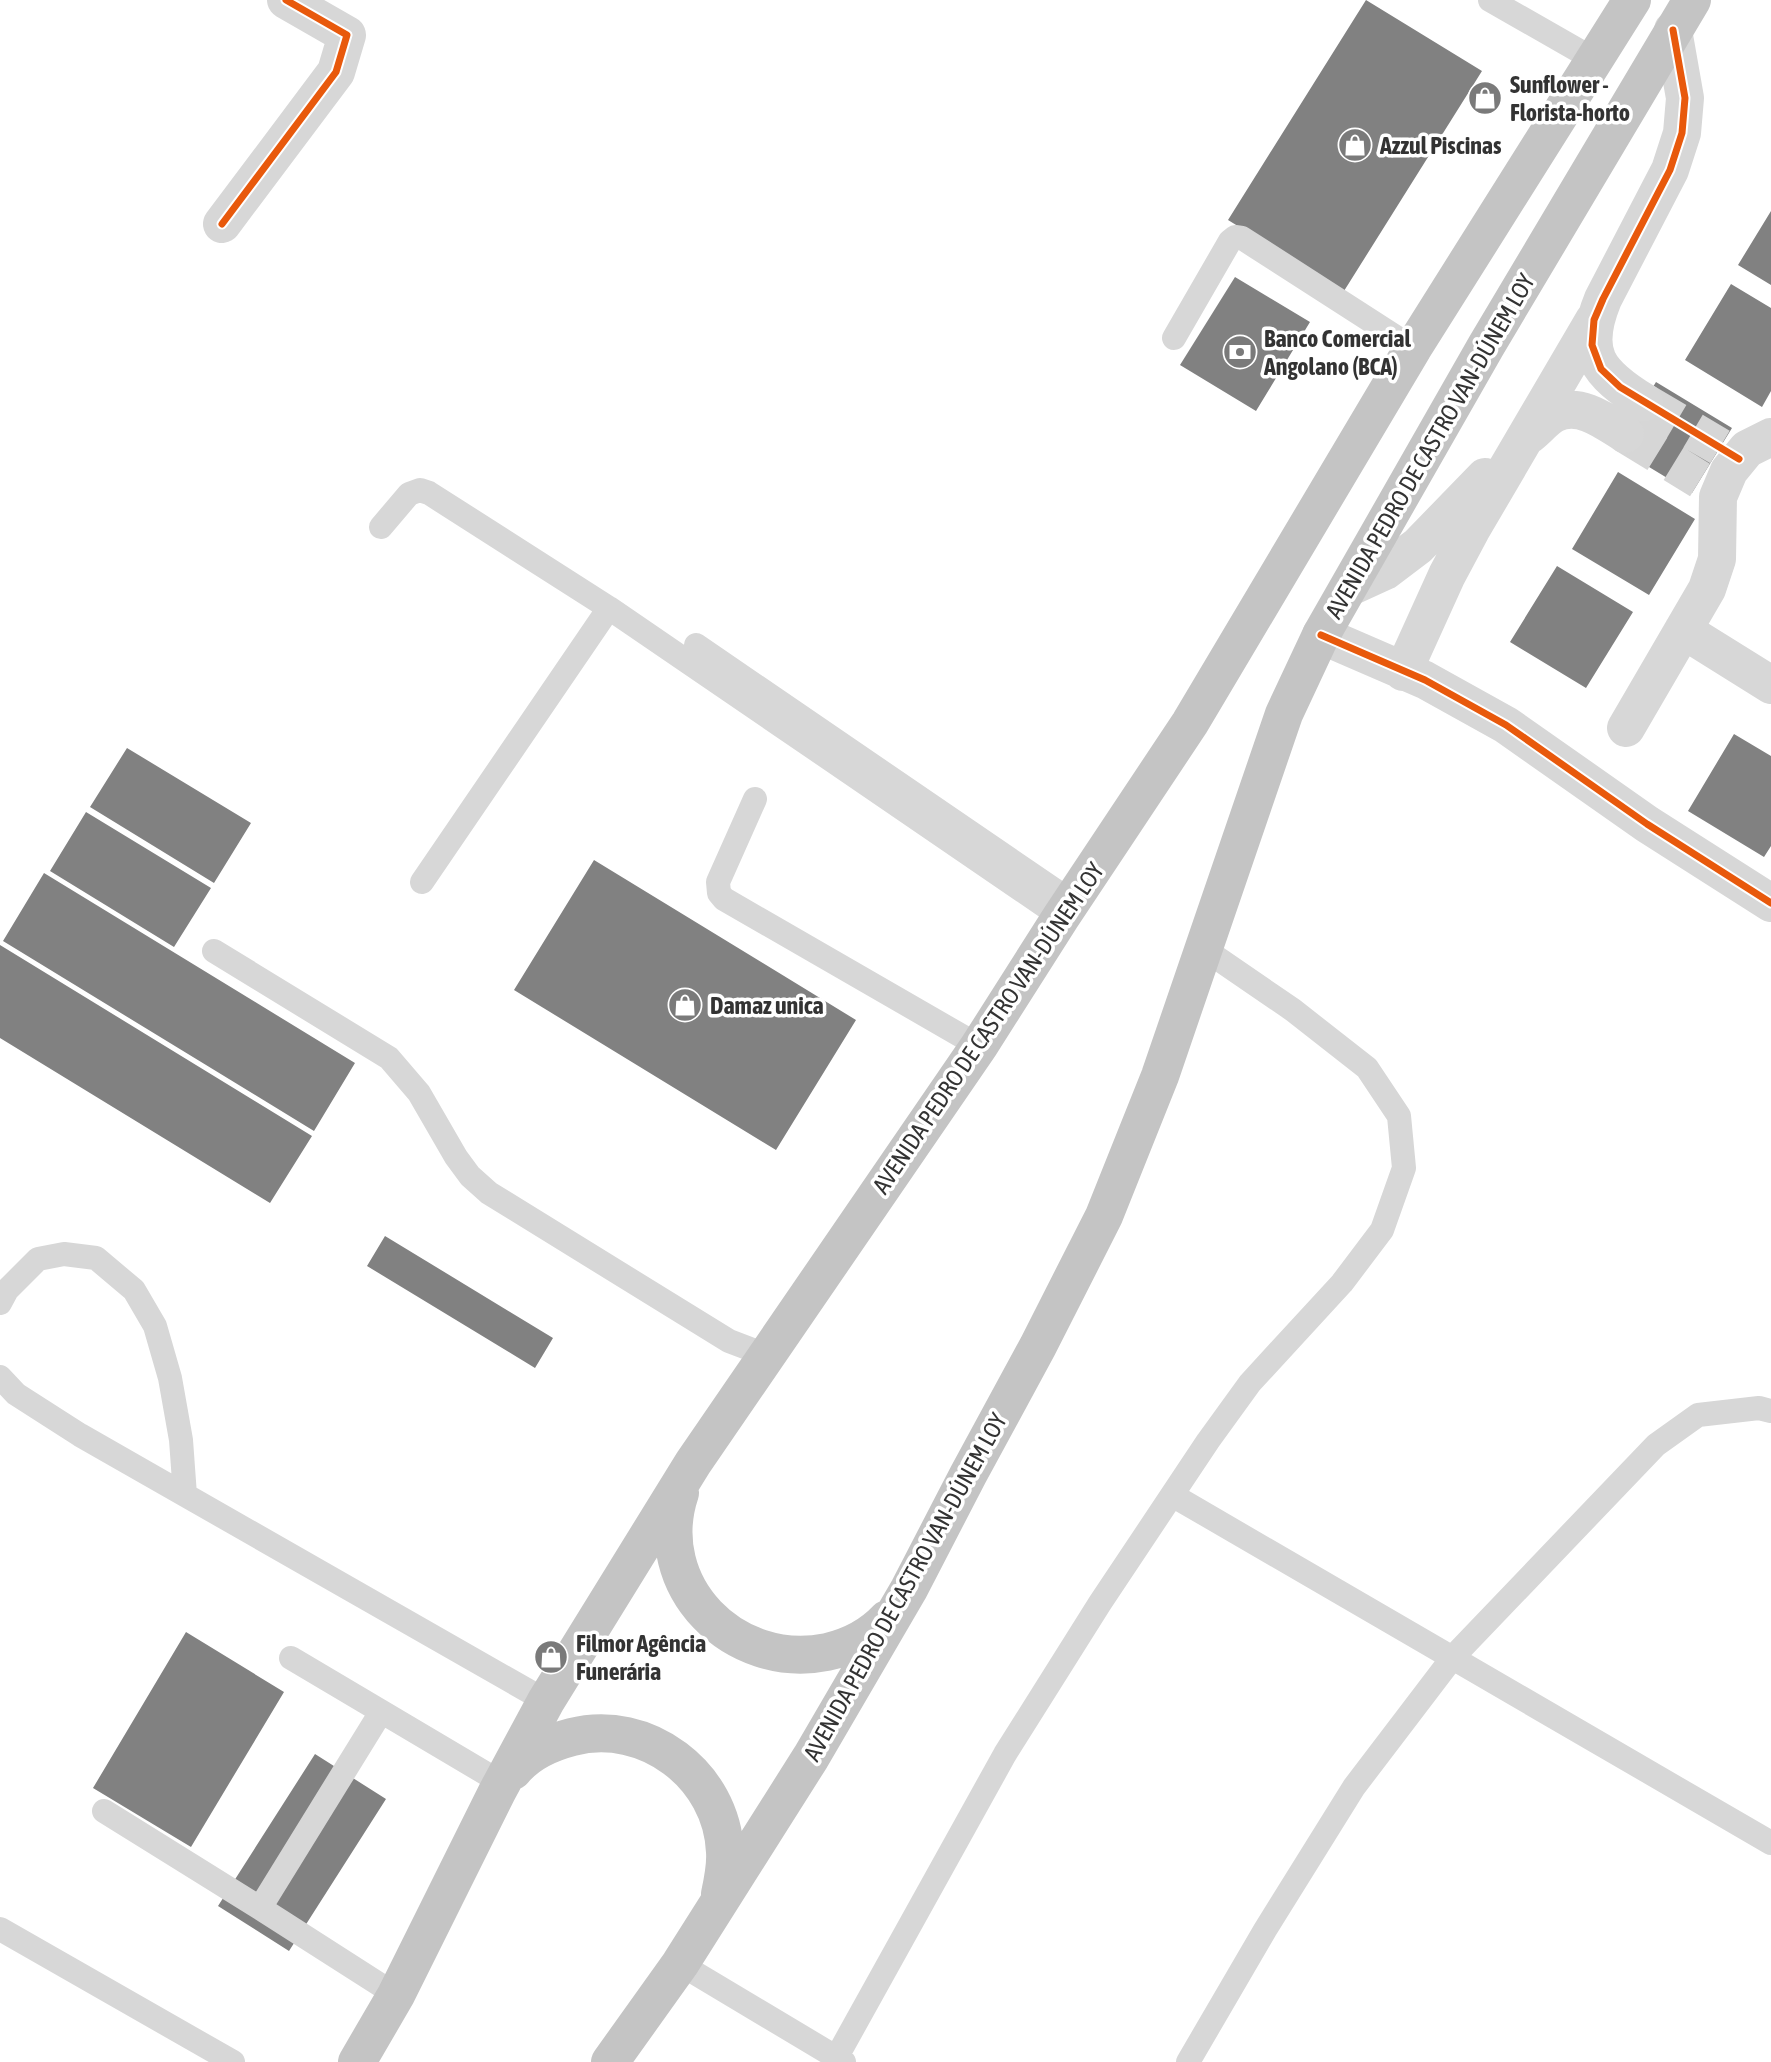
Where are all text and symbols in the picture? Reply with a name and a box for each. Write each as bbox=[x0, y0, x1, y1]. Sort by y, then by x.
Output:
place label: Sunflower - Florista-horto bbox=[1510, 71, 1630, 126]
shop icon: Sunflower - Florista-horto bbox=[1466, 79, 1504, 117]
shop icon: Azzul Piscinas bbox=[1336, 126, 1374, 164]
place label: Azzul Piscinas bbox=[1379, 132, 1502, 159]
street label: AVENIDA PEDRO DE CASTRO VAN-DÚNEM LOY bbox=[1320, 269, 1540, 623]
place label: Banco Comercial Angolano (BCA) bbox=[1263, 325, 1412, 380]
bank icon: Banco Comercial Angolano (BCA) bbox=[1221, 333, 1259, 371]
street label: AVENIDA PEDRO DE CASTRO VAN-DÚNEM LOY bbox=[867, 857, 1109, 1198]
shop icon: Damaz unica bbox=[666, 986, 704, 1024]
place label: Damaz unica bbox=[710, 992, 824, 1019]
street label: AVENIDA PEDRO DE CASTRO VAN-DÚNEM LOY bbox=[798, 1408, 1012, 1765]
place label: Filmor Agência Funerária bbox=[576, 1630, 706, 1685]
shop icon: Filmor Agência Funerária bbox=[532, 1638, 570, 1676]

